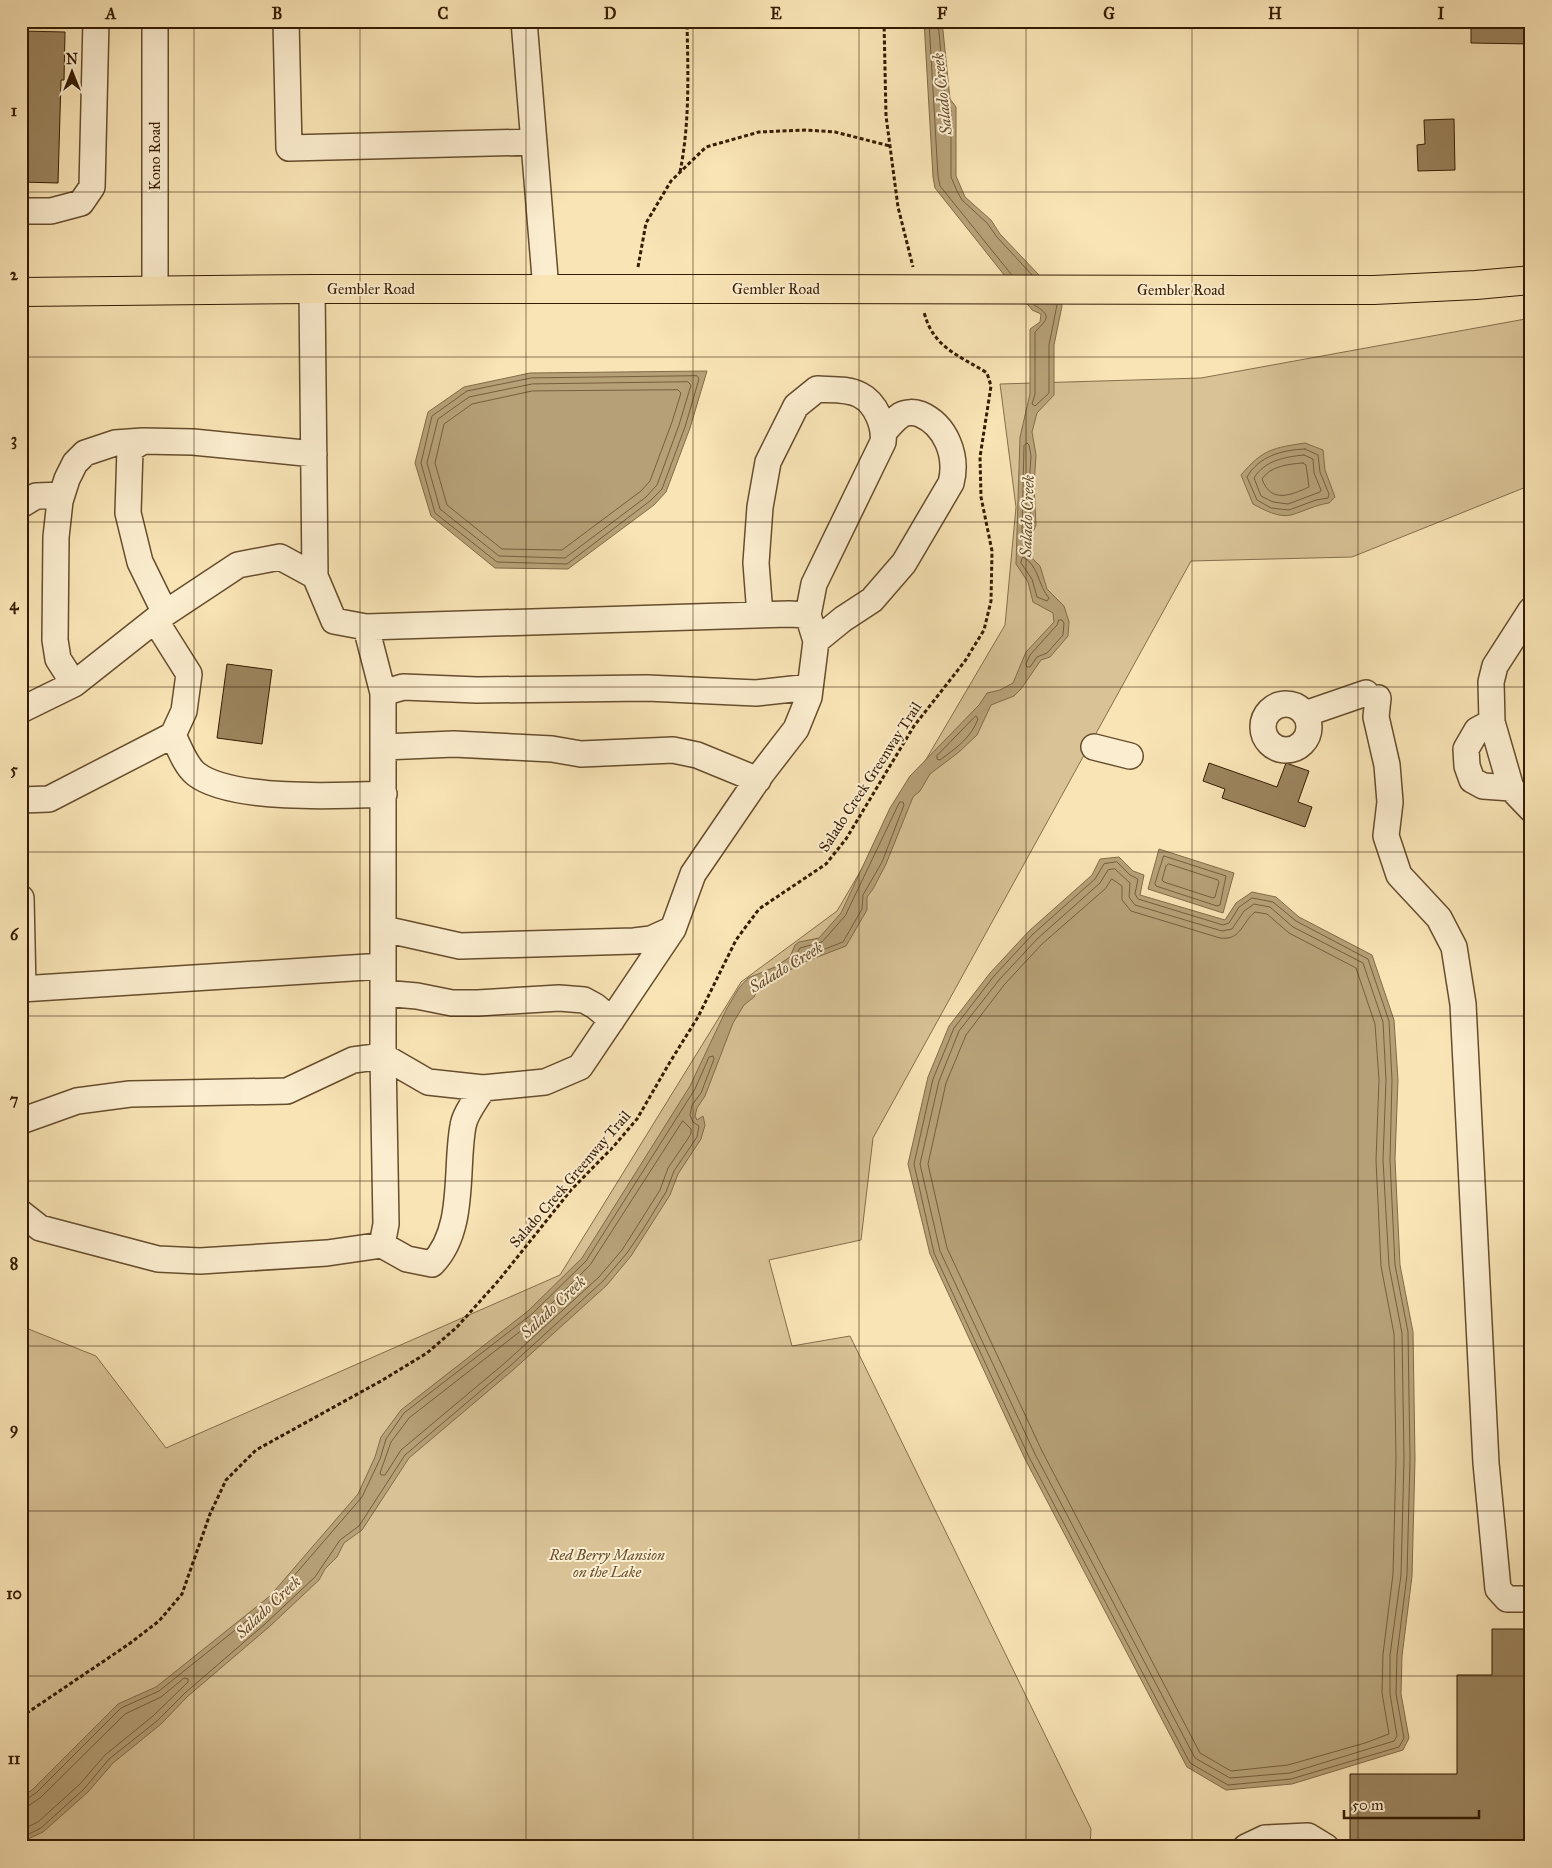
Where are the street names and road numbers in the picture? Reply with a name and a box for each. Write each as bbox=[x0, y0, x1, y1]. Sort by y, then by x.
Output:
street label: Kono Road bbox=[146, 121, 164, 191]
street label: Gembler Road bbox=[327, 280, 415, 298]
street label: Gembler Road bbox=[732, 280, 820, 298]
street label: Gembler Road bbox=[1137, 281, 1225, 299]
street label: Salado Creek Greenway Trail bbox=[815, 698, 926, 855]
street label: Salado Creek Greenway Trail bbox=[506, 1106, 635, 1251]

